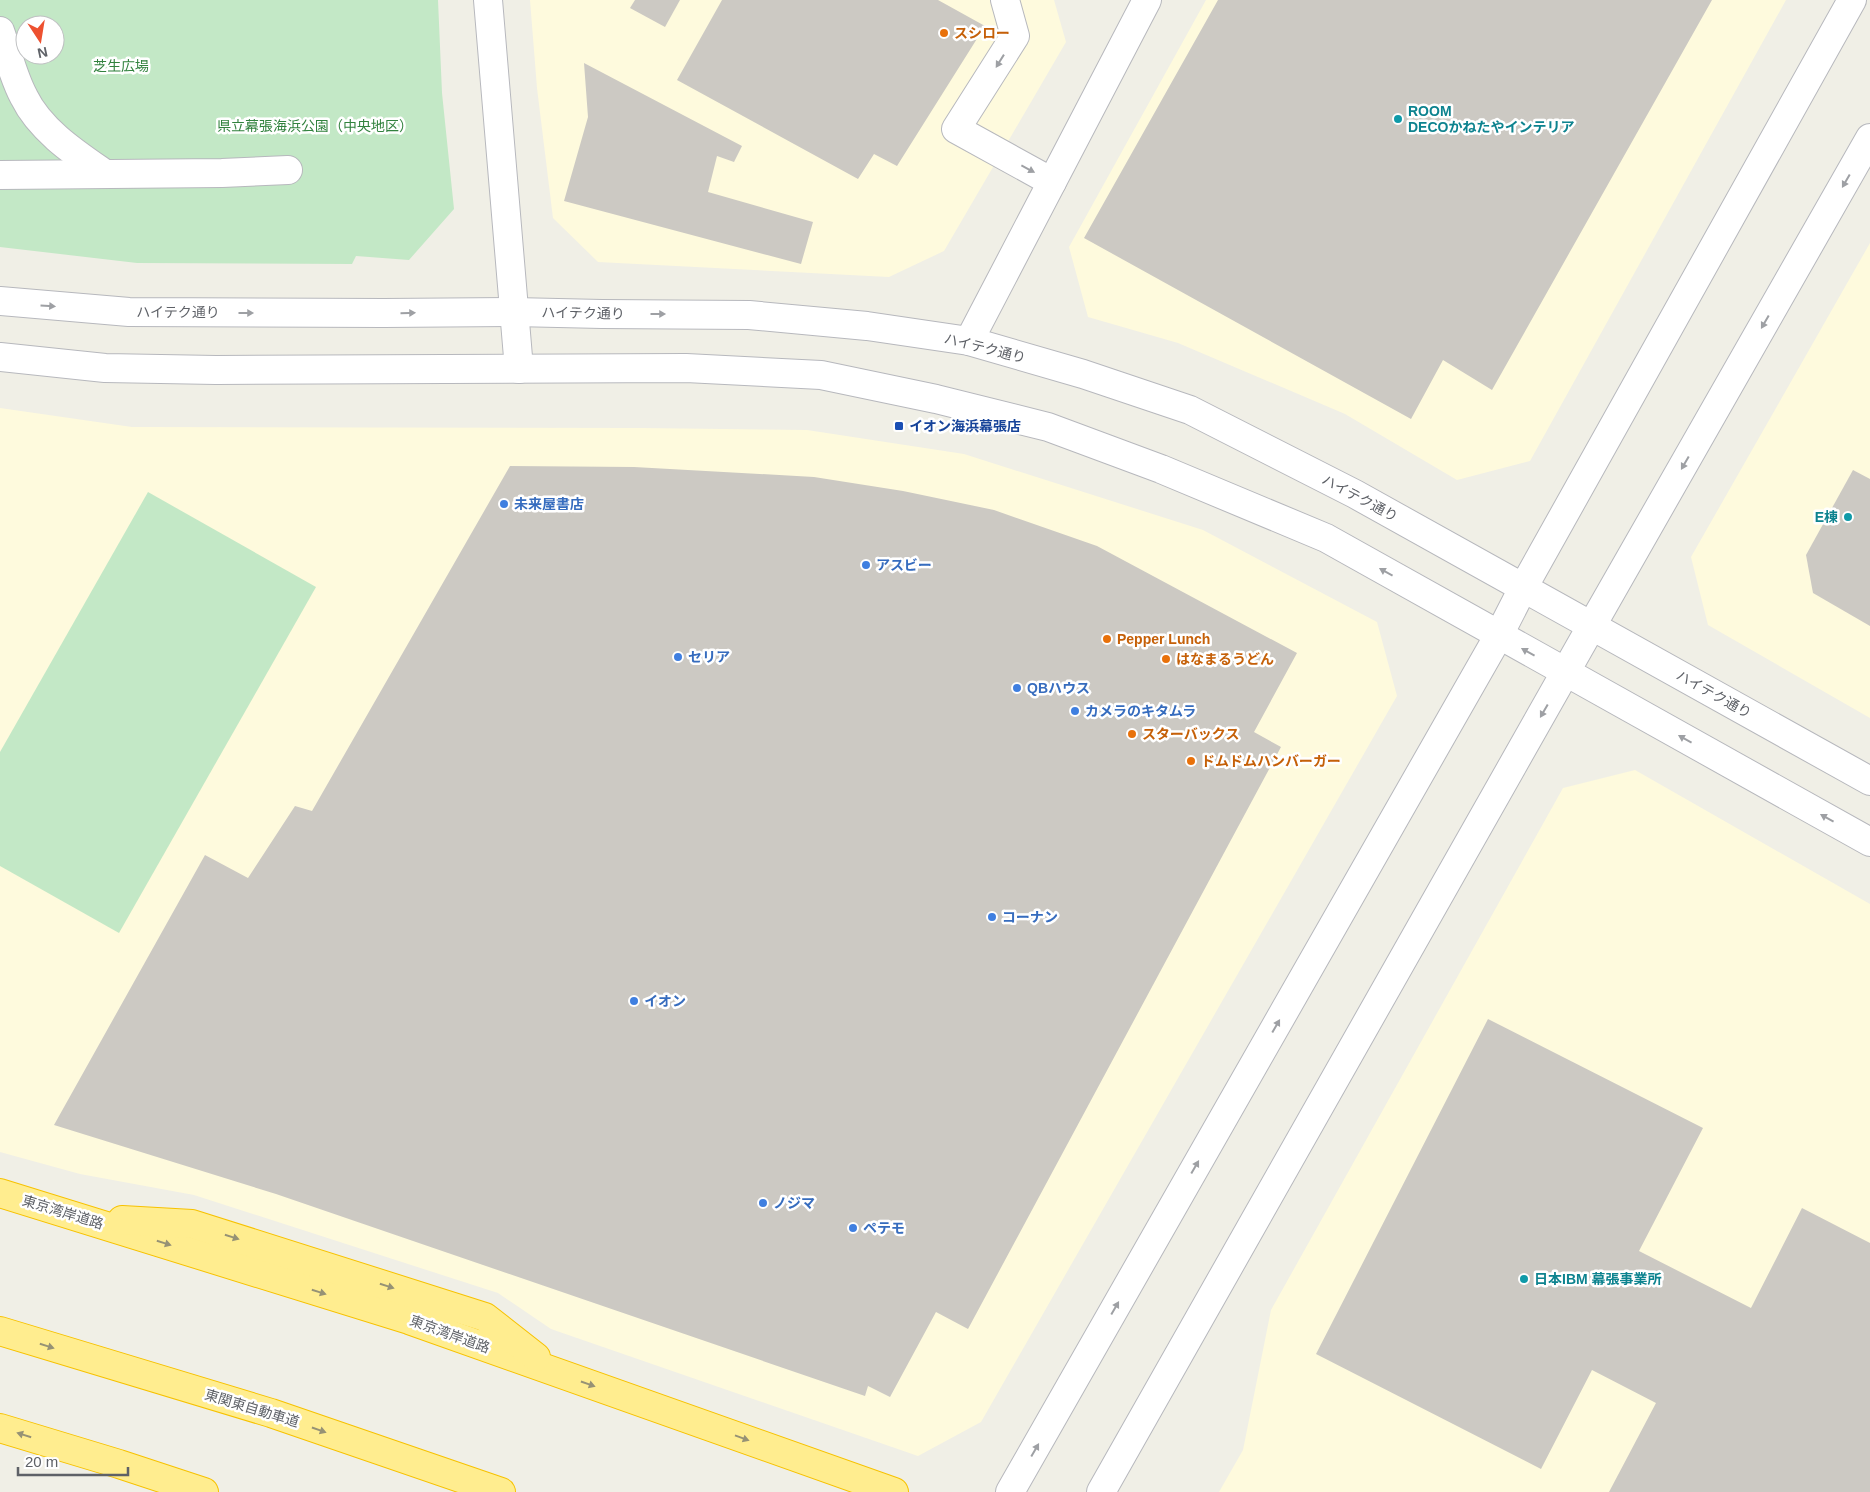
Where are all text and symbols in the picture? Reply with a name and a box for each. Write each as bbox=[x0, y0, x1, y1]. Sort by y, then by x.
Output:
north arrow bbox=[15, 15, 65, 65]
place label: スシロー bbox=[954, 25, 1010, 41]
marker: スシロー bbox=[938, 27, 950, 39]
text: N bbox=[36, 44, 49, 62]
one-way arrow bbox=[995, 54, 1004, 67]
park label: 芝生広場 bbox=[93, 58, 149, 74]
place label: ROOM DECOかねたやインテリア bbox=[1408, 103, 1574, 135]
marker: ROOM DECOかねたやインテリア bbox=[1392, 113, 1404, 125]
park label: 県立幕張海浜公園（中央地区） bbox=[217, 118, 413, 134]
one-way arrow bbox=[1020, 165, 1035, 173]
one-way arrow bbox=[1841, 174, 1850, 187]
one-way arrow bbox=[41, 302, 57, 310]
street label: ハイテク通り bbox=[136, 304, 220, 320]
street label: ハイテク通り bbox=[541, 304, 625, 322]
one-way arrow bbox=[238, 309, 254, 317]
one-way arrow bbox=[400, 309, 416, 317]
one-way arrow bbox=[650, 310, 666, 318]
one-way arrow bbox=[1761, 315, 1770, 328]
street label: ハイテク通り bbox=[943, 330, 1027, 366]
place label: イオン海浜幕張店 bbox=[909, 418, 1021, 434]
marker: イオン海浜幕張店 bbox=[893, 420, 905, 432]
one-way arrow bbox=[1680, 456, 1689, 470]
street label: ハイテク通り bbox=[1319, 471, 1401, 525]
place label: 未来屋書店 bbox=[514, 496, 584, 512]
marker: 未来屋書店 bbox=[498, 498, 510, 510]
place label: E棟 bbox=[1815, 509, 1838, 525]
marker: E棟 bbox=[1842, 511, 1854, 523]
place label: アスビー bbox=[876, 557, 932, 573]
marker: アスビー bbox=[860, 559, 872, 571]
one-way arrow bbox=[1379, 568, 1394, 576]
place label: Pepper Lunch bbox=[1117, 631, 1210, 647]
marker: Pepper Lunch bbox=[1101, 633, 1113, 645]
one-way arrow bbox=[1521, 647, 1535, 656]
place label: セリア bbox=[688, 649, 730, 665]
marker: セリア bbox=[672, 651, 684, 663]
place label: はなまるうどん bbox=[1176, 651, 1274, 667]
marker: はなまるうどん bbox=[1160, 653, 1172, 665]
street label: ハイテク通り bbox=[1674, 667, 1754, 721]
place label: QBハウス bbox=[1027, 680, 1090, 696]
marker: QBハウス bbox=[1011, 682, 1023, 694]
place label: カメラのキタムラ bbox=[1085, 703, 1196, 719]
one-way arrow bbox=[1540, 704, 1549, 718]
marker: カメラのキタムラ bbox=[1069, 705, 1081, 717]
place label: スターバックス bbox=[1142, 726, 1239, 742]
marker: スターバックス bbox=[1126, 728, 1138, 740]
one-way arrow bbox=[1679, 735, 1692, 744]
place label: ドムドムハンバーガー bbox=[1201, 753, 1341, 769]
marker: ドムドムハンバーガー bbox=[1185, 755, 1197, 767]
one-way arrow bbox=[1820, 814, 1835, 822]
place label: コーナン bbox=[1002, 909, 1058, 925]
marker: コーナン bbox=[986, 911, 998, 923]
place label: イオン bbox=[644, 993, 686, 1009]
marker: イオン bbox=[628, 995, 640, 1007]
one-way arrow bbox=[1271, 1019, 1280, 1033]
one-way arrow bbox=[1191, 1161, 1200, 1174]
street label: 東京湾岸道路 bbox=[20, 1192, 106, 1232]
place label: ノジマ bbox=[773, 1195, 815, 1211]
marker: ノジマ bbox=[757, 1197, 769, 1209]
place label: ペテモ bbox=[863, 1220, 905, 1236]
marker: ペテモ bbox=[847, 1222, 859, 1234]
one-way arrow bbox=[225, 1234, 240, 1241]
one-way arrow bbox=[156, 1240, 171, 1248]
place label: 日本IBM 幕張事業所 bbox=[1534, 1271, 1662, 1287]
marker: 日本IBM 幕張事業所 bbox=[1518, 1273, 1530, 1285]
one-way arrow bbox=[380, 1283, 395, 1291]
one-way arrow bbox=[311, 1288, 326, 1296]
one-way arrow bbox=[1111, 1301, 1119, 1316]
street label: 東京湾岸道路 bbox=[408, 1312, 492, 1356]
one-way arrow bbox=[39, 1342, 54, 1350]
one-way arrow bbox=[581, 1381, 596, 1388]
street label: 東関東自動車道 bbox=[203, 1386, 301, 1430]
one-way arrow bbox=[312, 1426, 327, 1434]
one-way arrow bbox=[16, 1431, 31, 1439]
one-way arrow bbox=[734, 1435, 749, 1442]
one-way arrow bbox=[1030, 1443, 1039, 1456]
scale bar bbox=[18, 1444, 128, 1476]
text: 20 m bbox=[25, 1453, 58, 1470]

